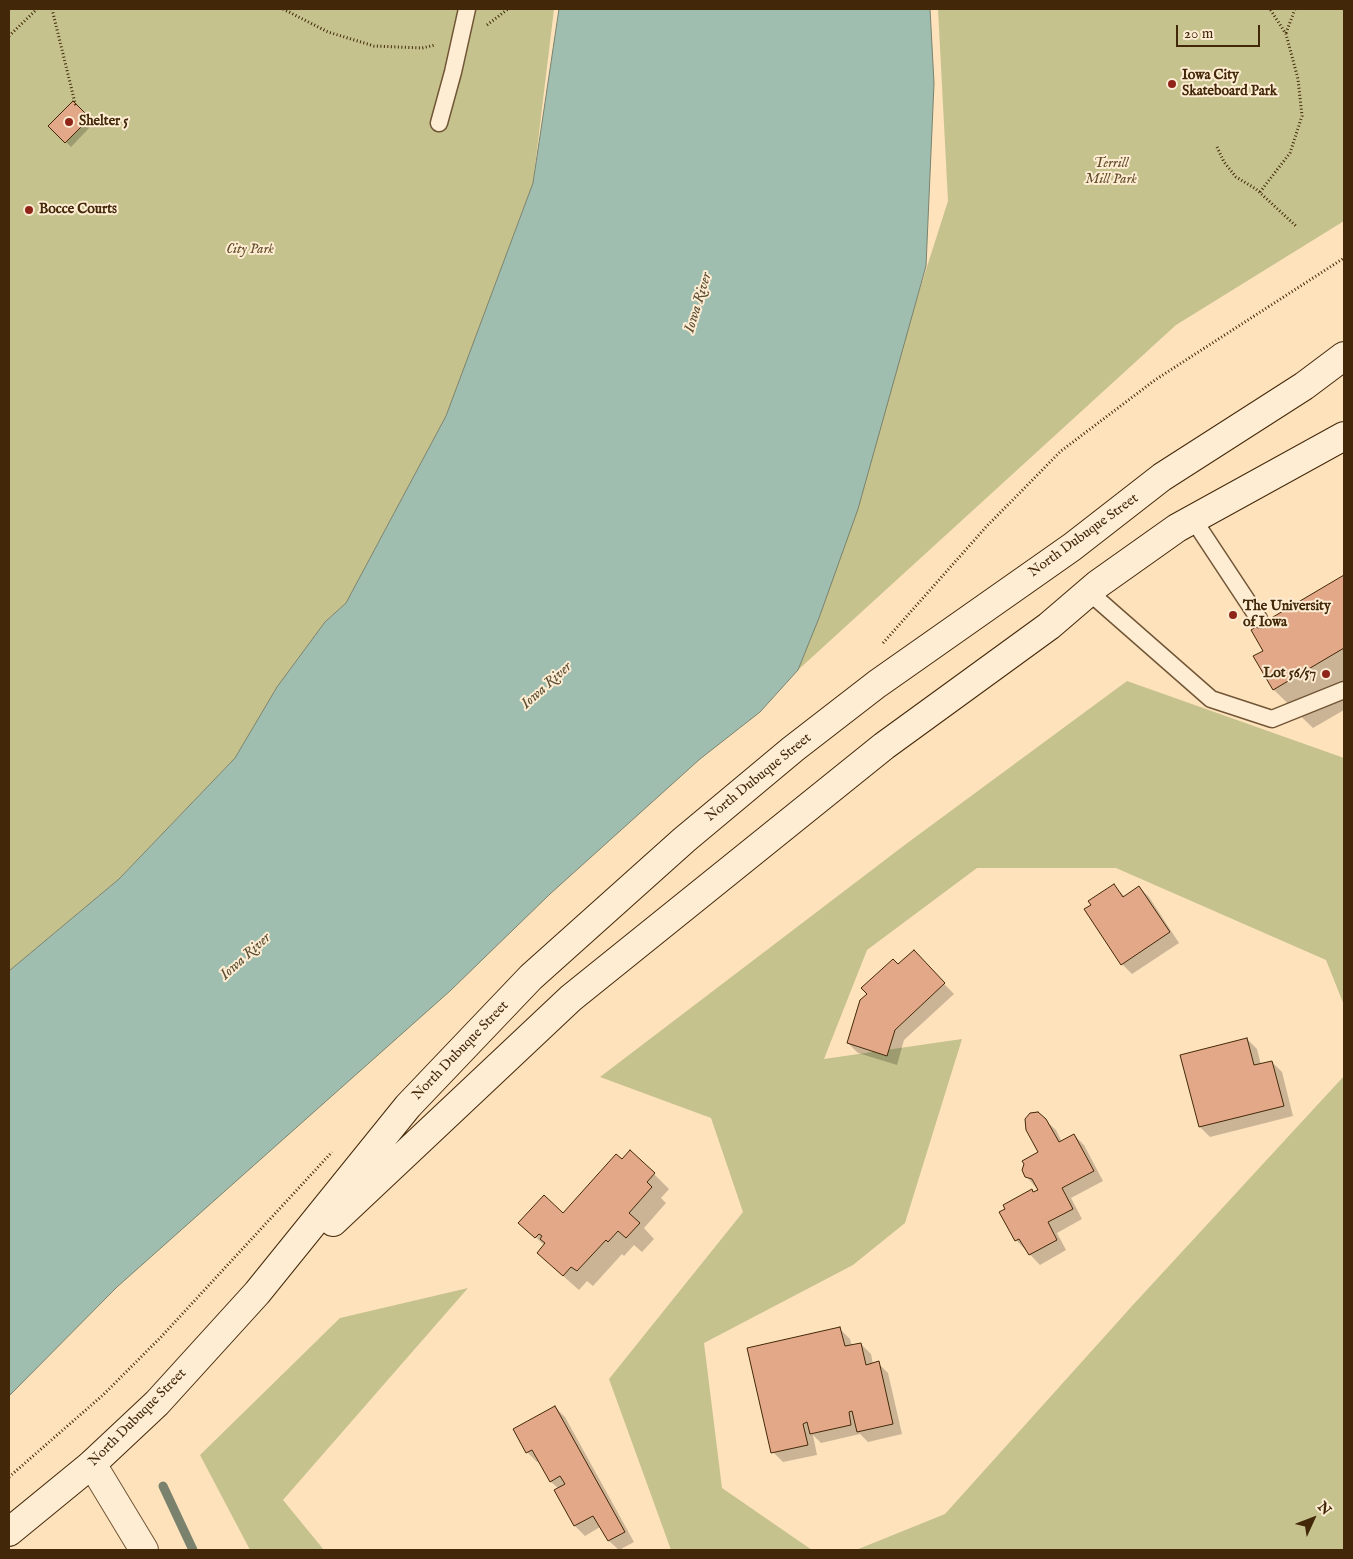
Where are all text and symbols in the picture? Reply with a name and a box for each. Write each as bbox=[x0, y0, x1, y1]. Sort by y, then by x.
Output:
scale bar bbox=[1178, 15, 1262, 47]
text: 20 m bbox=[1184, 24, 1213, 43]
place label: Iowa City Skateboard Park bbox=[1182, 68, 1277, 100]
marker: Iowa City Skateboard Park bbox=[1166, 78, 1178, 90]
place label: Shelter 5 bbox=[79, 114, 128, 130]
marker: Shelter 5 bbox=[63, 116, 75, 128]
park label: Terrill Mill Park bbox=[1085, 156, 1137, 188]
place label: Bocce Courts bbox=[39, 202, 117, 218]
marker: Bocce Courts bbox=[23, 204, 35, 216]
park label: City Park bbox=[226, 242, 274, 258]
water label: Iowa River bbox=[681, 271, 717, 335]
street label: North Dubuque Street bbox=[1026, 491, 1142, 581]
place label: The University of Iowa bbox=[1243, 599, 1331, 632]
marker: The University of Iowa bbox=[1227, 609, 1239, 621]
water label: Iowa River bbox=[518, 659, 576, 713]
place label: Lot 56/57 bbox=[1263, 666, 1316, 682]
marker: Lot 56/57 bbox=[1320, 668, 1332, 680]
street label: North Dubuque Street bbox=[703, 730, 815, 826]
water label: Iowa River bbox=[217, 930, 275, 984]
street label: North Dubuque Street bbox=[409, 998, 513, 1104]
street label: North Dubuque Street bbox=[86, 1366, 190, 1470]
north arrow bbox=[1288, 1494, 1338, 1544]
text: N bbox=[1313, 1498, 1335, 1519]

